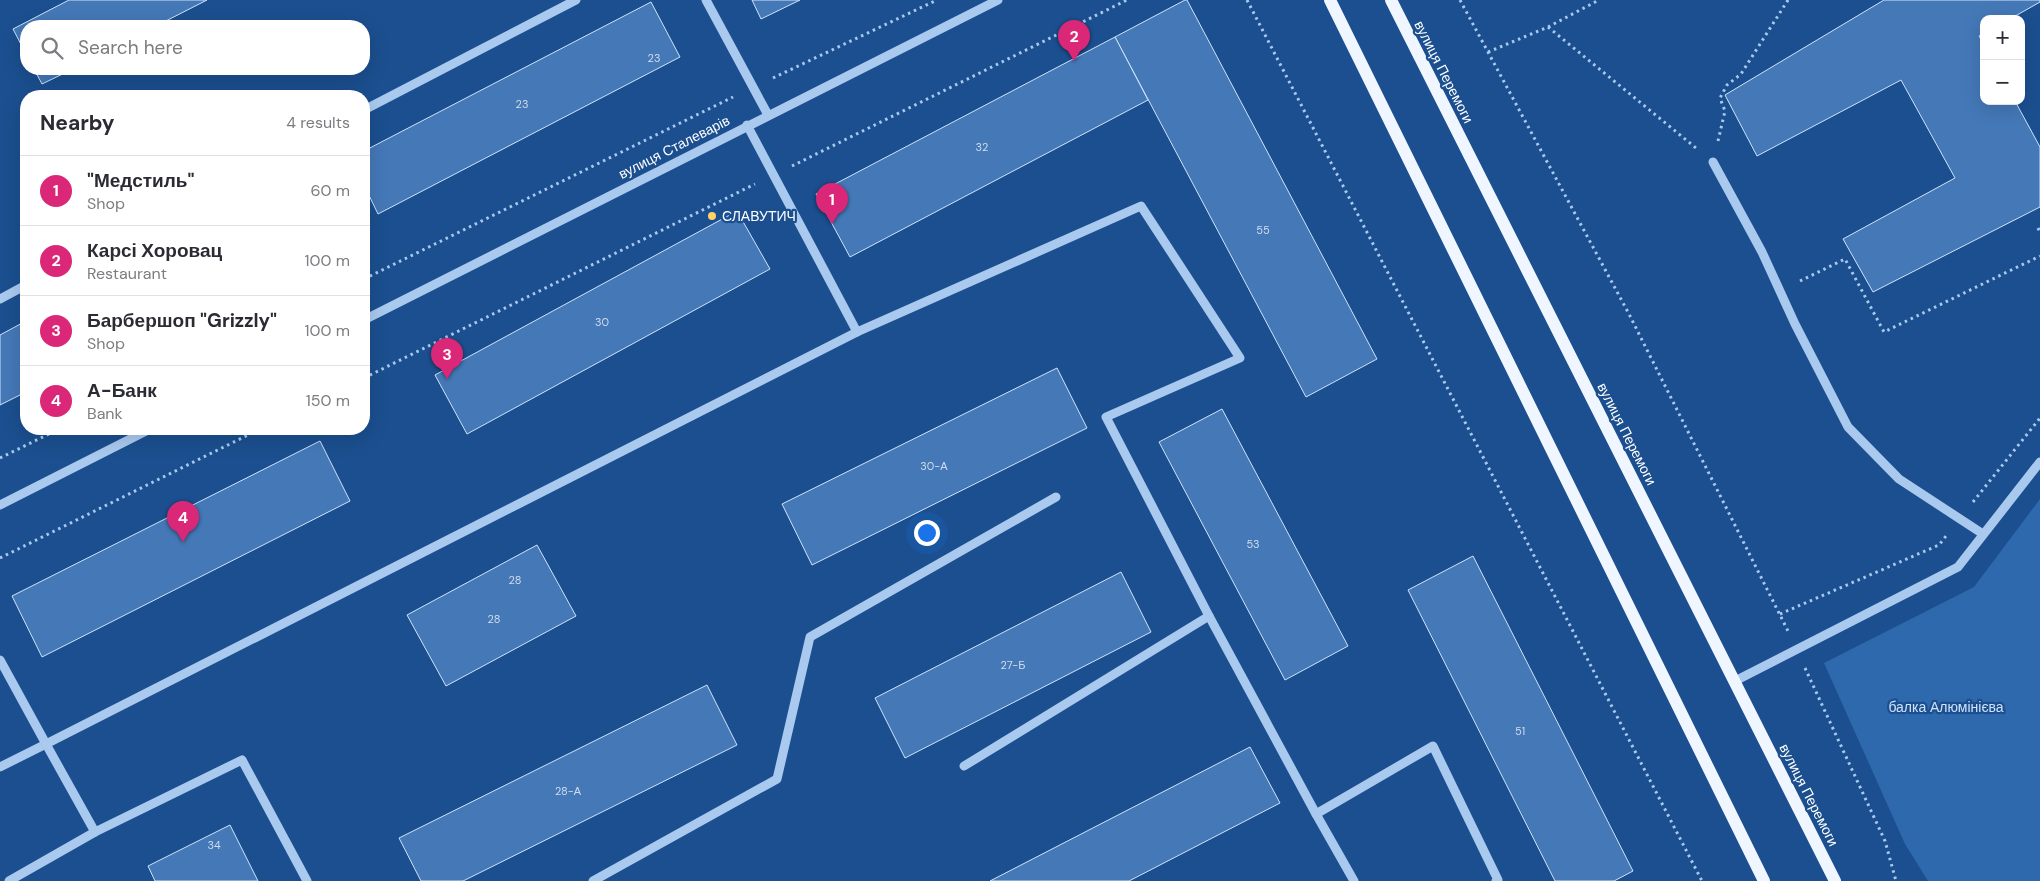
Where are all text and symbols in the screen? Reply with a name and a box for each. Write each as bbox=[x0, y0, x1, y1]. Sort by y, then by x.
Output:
map controls bbox=[1980, 15, 2025, 105]
button: + bbox=[1980, 15, 2025, 60]
street label: вулиця Перемоги bbox=[1410, 18, 1478, 126]
search box bbox=[20, 20, 370, 75]
pin: 2 bbox=[1058, 20, 1090, 61]
icon: search bbox=[38, 34, 66, 62]
text: Search here bbox=[78, 35, 183, 60]
house number: 23 bbox=[648, 51, 660, 65]
button: − bbox=[1980, 60, 2025, 105]
house number: 23 bbox=[516, 97, 528, 111]
text: Nearby bbox=[40, 109, 114, 137]
street label: вулиця Сталеварів bbox=[615, 111, 733, 183]
text: 4 results bbox=[286, 112, 350, 133]
house number: 32 bbox=[976, 140, 988, 154]
text: "Медстиль" bbox=[87, 168, 194, 193]
text: 1 bbox=[53, 180, 59, 201]
text: 60 m bbox=[310, 180, 350, 201]
pin: 1 bbox=[816, 183, 848, 224]
text: Shop bbox=[87, 193, 125, 214]
place label: СЛАВУТИЧ bbox=[722, 207, 796, 225]
marker: СЛАВУТИЧ bbox=[706, 210, 718, 222]
house number: 55 bbox=[1256, 223, 1270, 237]
text: Карсі Хоровац bbox=[87, 238, 222, 263]
text: 2 bbox=[51, 250, 61, 271]
text: 100 m bbox=[305, 250, 350, 271]
text: Restaurant bbox=[87, 263, 167, 284]
text: Барбершоп "Grizzly" bbox=[87, 308, 277, 333]
house number: 30 bbox=[595, 315, 609, 329]
text: 3 bbox=[51, 320, 61, 341]
text: 100 m bbox=[305, 320, 350, 341]
text: Shop bbox=[87, 333, 125, 354]
pin: 3 bbox=[431, 338, 463, 379]
text: А-Банк bbox=[87, 378, 157, 403]
street label: вулиця Перемоги bbox=[1593, 380, 1661, 488]
text: 4 bbox=[51, 390, 61, 411]
text: 150 m bbox=[306, 390, 350, 411]
text: Bank bbox=[87, 403, 123, 424]
house number: 30-А bbox=[920, 459, 948, 473]
pin: 4 bbox=[167, 501, 199, 542]
your location bbox=[914, 520, 940, 546]
house number: 53 bbox=[1246, 537, 1260, 551]
house number: 28 bbox=[509, 573, 521, 587]
house number: 28 bbox=[488, 612, 500, 626]
house number: 27-Б bbox=[1001, 658, 1025, 672]
park label: балка Алюмінієва bbox=[1888, 698, 2004, 716]
house number: 51 bbox=[1515, 724, 1525, 738]
street label: вулиця Перемоги bbox=[1775, 741, 1843, 849]
house number: 28-А bbox=[555, 784, 582, 798]
house number: 34 bbox=[207, 838, 221, 852]

